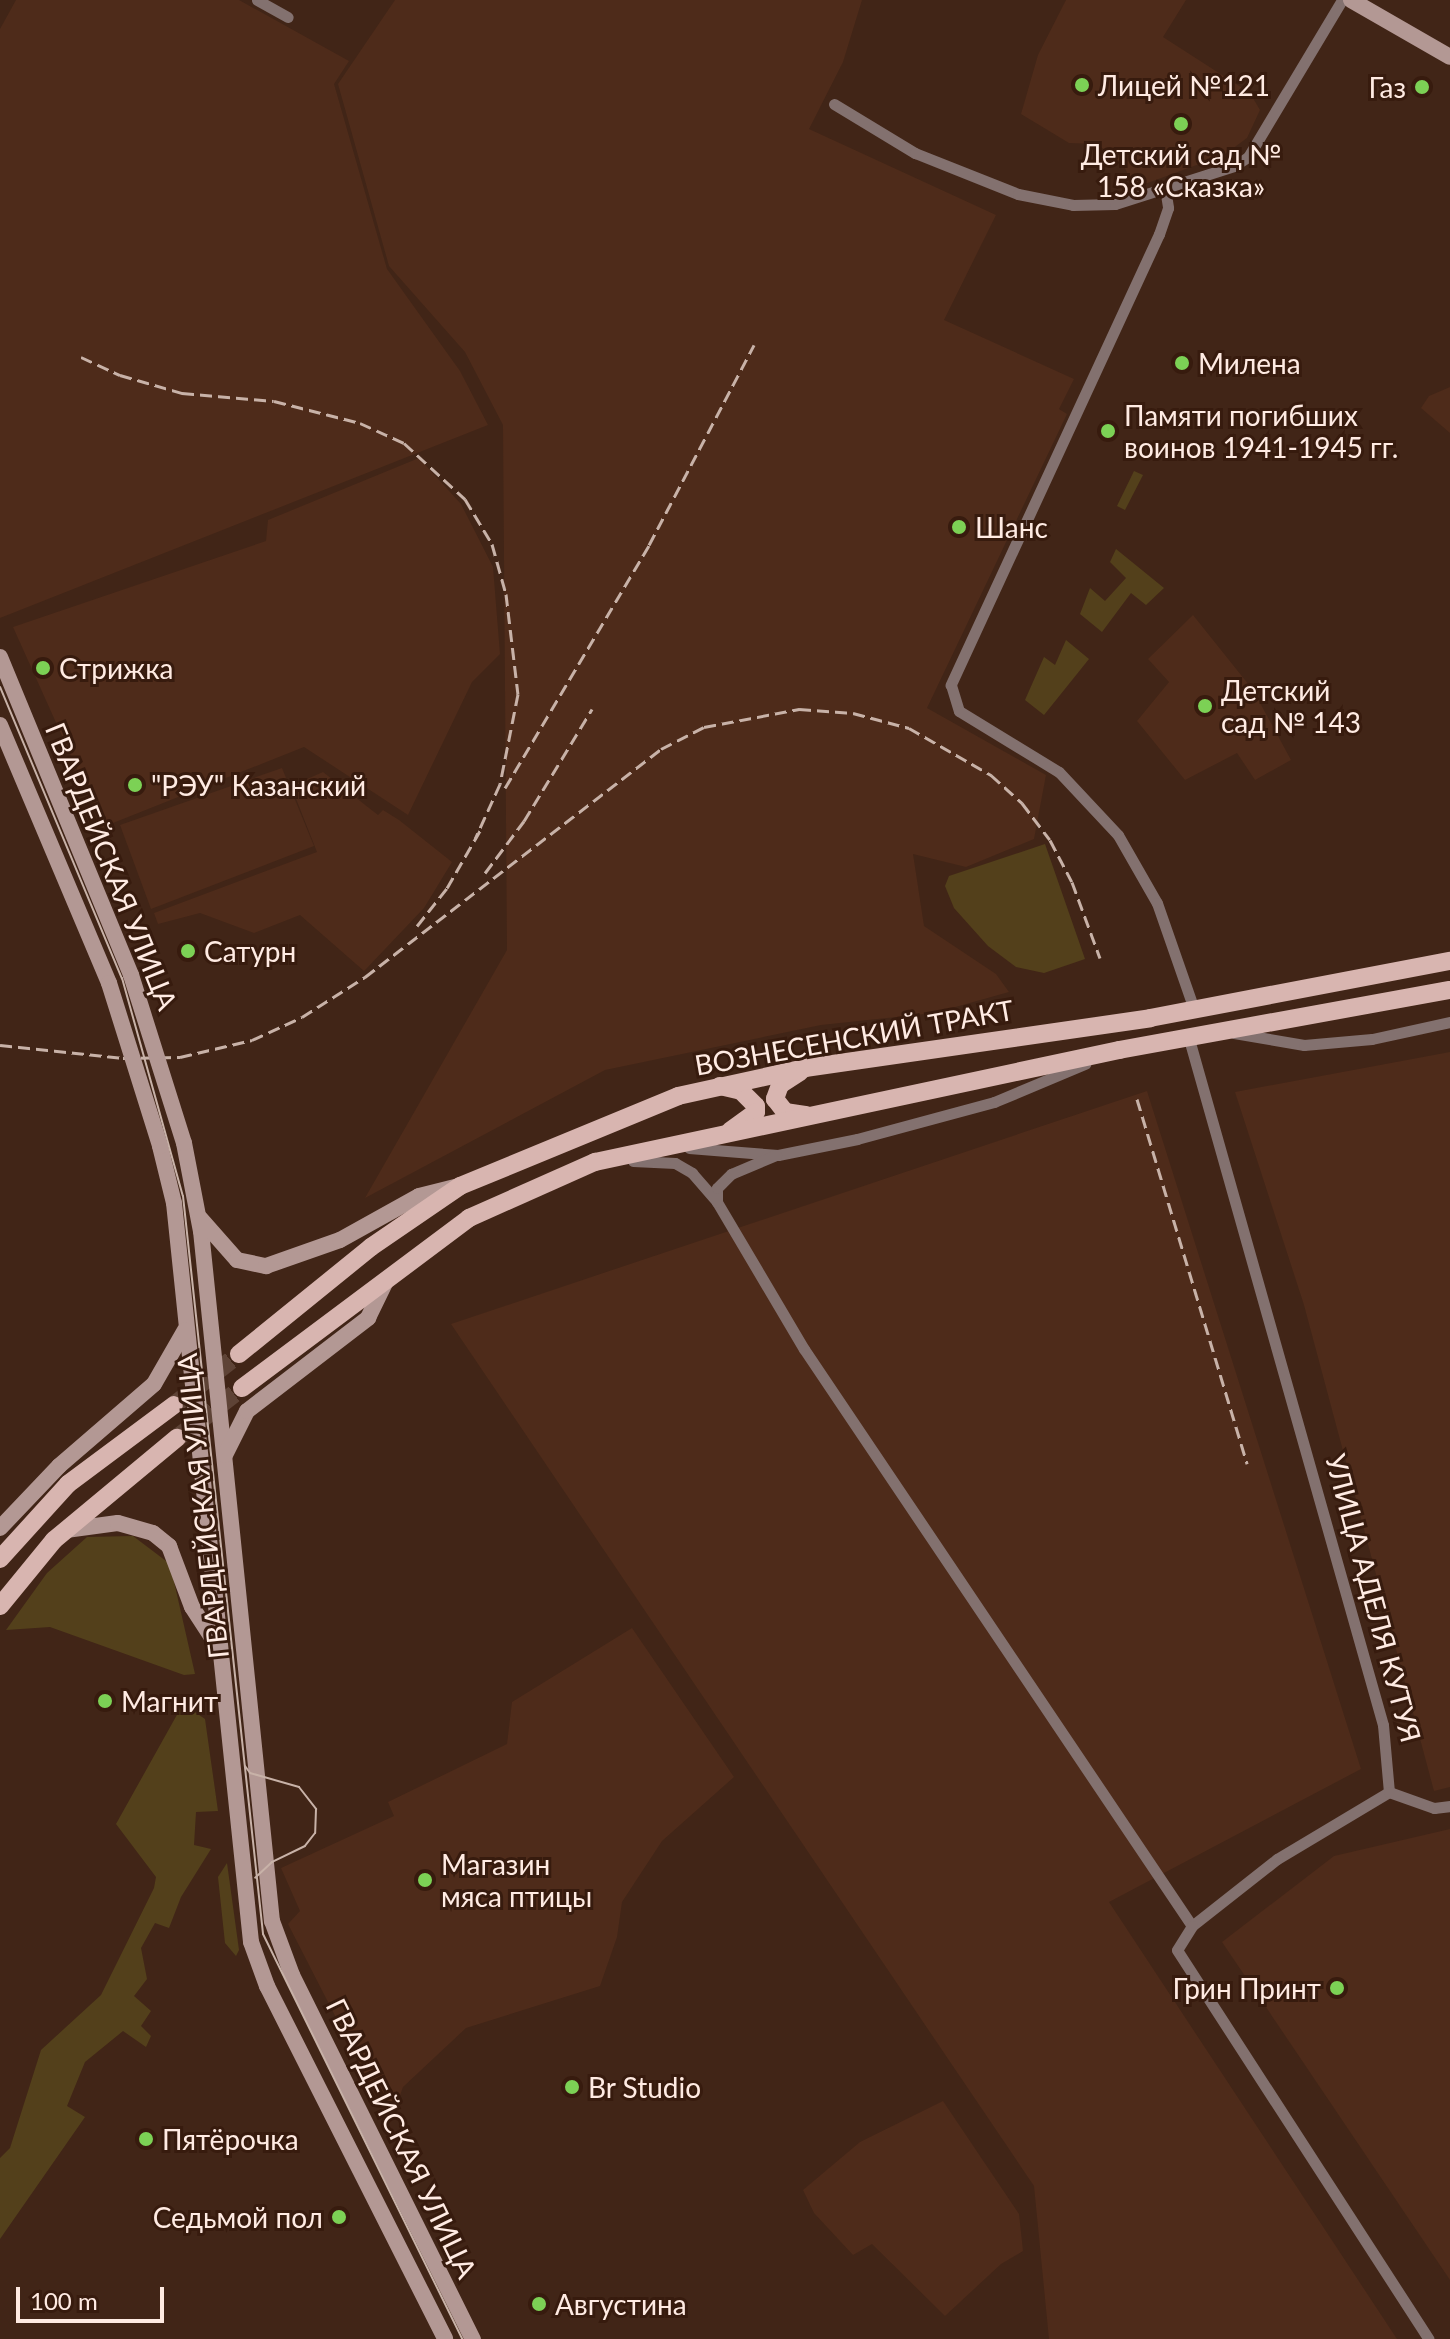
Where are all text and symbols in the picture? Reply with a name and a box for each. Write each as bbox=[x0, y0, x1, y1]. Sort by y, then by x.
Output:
place label: Лицей №121 bbox=[1098, 68, 1270, 102]
place label: Газ bbox=[1369, 70, 1406, 104]
marker: Лицей №121 bbox=[1073, 76, 1091, 94]
marker: Газ bbox=[1413, 78, 1431, 96]
marker: Детский сад № 158 «Сказка» bbox=[1172, 115, 1190, 133]
place label: Детский сад № 158 «Сказка» bbox=[1081, 137, 1281, 203]
place label: Милена bbox=[1198, 346, 1301, 380]
marker: Милена bbox=[1173, 354, 1191, 372]
place label: Памяти погибших воинов 1941-1945 гг. bbox=[1124, 398, 1398, 464]
marker: Памяти погибших воинов 1941-1945 гг. bbox=[1099, 422, 1117, 440]
place label: Шанс bbox=[975, 510, 1048, 544]
marker: Шанс bbox=[950, 518, 968, 536]
place label: Стрижка bbox=[59, 651, 174, 685]
marker: Стрижка bbox=[34, 659, 52, 677]
place label: Детский сад № 143 bbox=[1221, 673, 1361, 739]
marker: Детский сад № 143 bbox=[1196, 697, 1214, 715]
street label: ГВАРДЕЙСКАЯ УЛИЦА bbox=[39, 718, 185, 1014]
place label: "РЭУ" Казанский bbox=[151, 768, 366, 802]
marker: "РЭУ" Казанский bbox=[126, 776, 144, 794]
place label: Сатурн bbox=[204, 934, 296, 968]
marker: Сатурн bbox=[179, 942, 197, 960]
street label: ВОЗНЕСЕНСКИЙ ТРАКТ bbox=[692, 992, 1016, 1082]
street label: ГВАРДЕЙСКАЯ УЛИЦА bbox=[169, 1352, 235, 1660]
street label: УЛИЦА АДЕЛЯ КУТУЯ bbox=[1319, 1450, 1429, 1746]
place label: Магнит bbox=[121, 1684, 218, 1718]
marker: Магнит bbox=[96, 1692, 114, 1710]
place label: Магазин мяса птицы bbox=[441, 1847, 592, 1913]
marker: Магазин мяса птицы bbox=[416, 1871, 434, 1889]
place label: Грин Принт bbox=[1172, 1971, 1321, 2005]
marker: Грин Принт bbox=[1328, 1979, 1346, 1997]
street label: ГВАРДЕЙСКАЯ УЛИЦА bbox=[320, 1993, 484, 2283]
place label: Br Studio bbox=[588, 2070, 702, 2104]
marker: Br Studio bbox=[563, 2078, 581, 2096]
place label: Пятёрочка bbox=[162, 2122, 299, 2156]
marker: Пятёрочка bbox=[137, 2130, 155, 2148]
place label: Седьмой пол bbox=[153, 2200, 323, 2234]
marker: Седьмой пол bbox=[330, 2208, 348, 2226]
scale bar bbox=[20, 2271, 168, 2321]
text: 100 m bbox=[30, 2286, 98, 2315]
place label: Августина bbox=[555, 2287, 687, 2321]
marker: Августина bbox=[530, 2295, 548, 2313]

